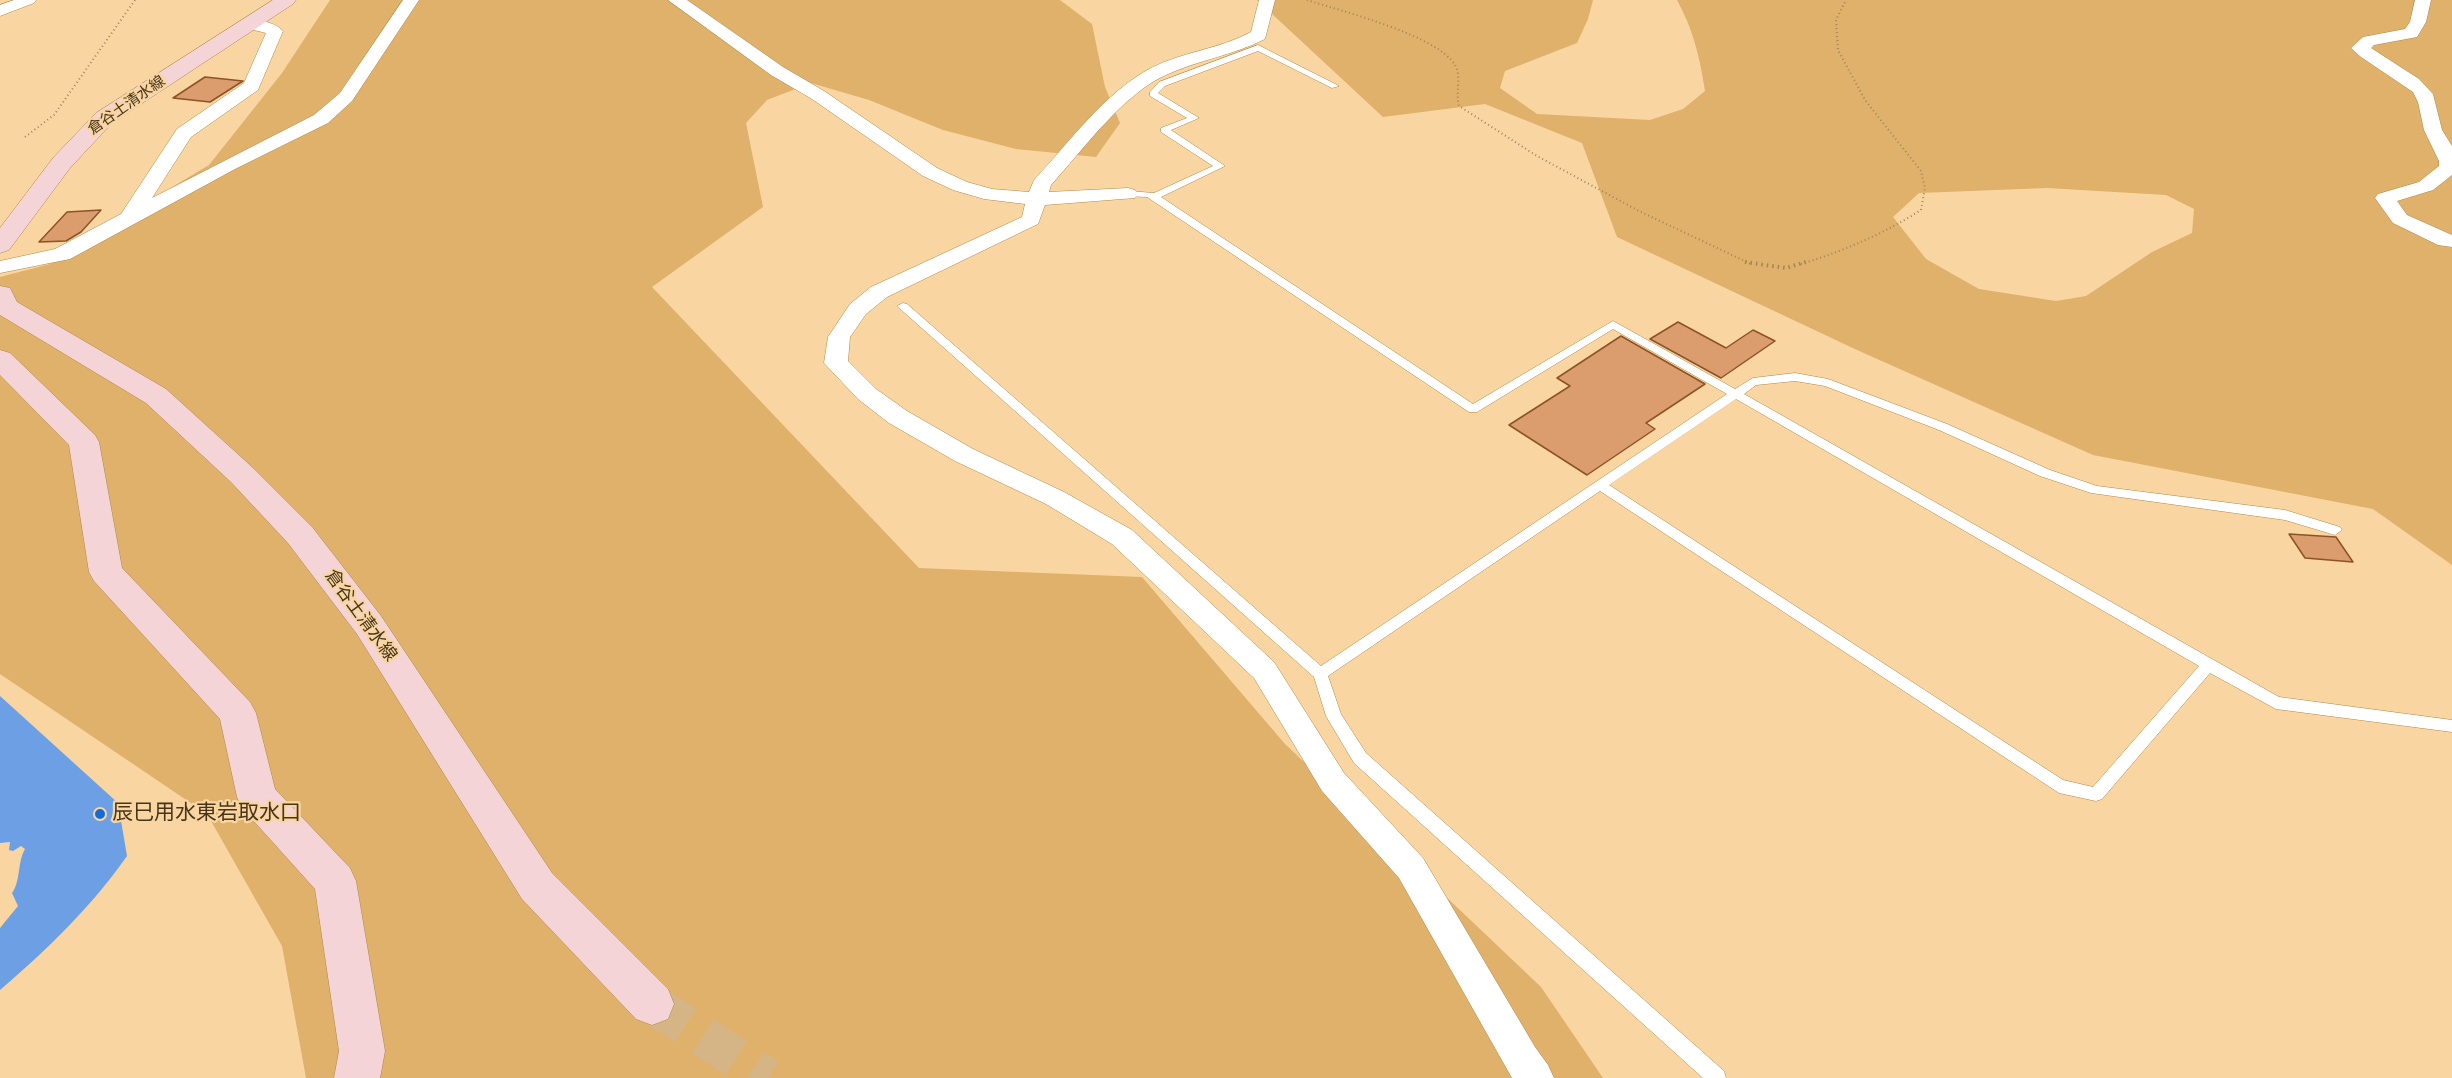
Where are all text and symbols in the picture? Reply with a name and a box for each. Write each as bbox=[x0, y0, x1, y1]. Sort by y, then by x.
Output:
street label: 倉谷土清水線 bbox=[85, 73, 169, 139]
street label: 倉谷土清水線 bbox=[320, 566, 400, 666]
place label: 辰巳用水東岩取水口 bbox=[112, 801, 301, 827]
marker: 辰巳用水東岩取水口 bbox=[93, 807, 107, 821]

